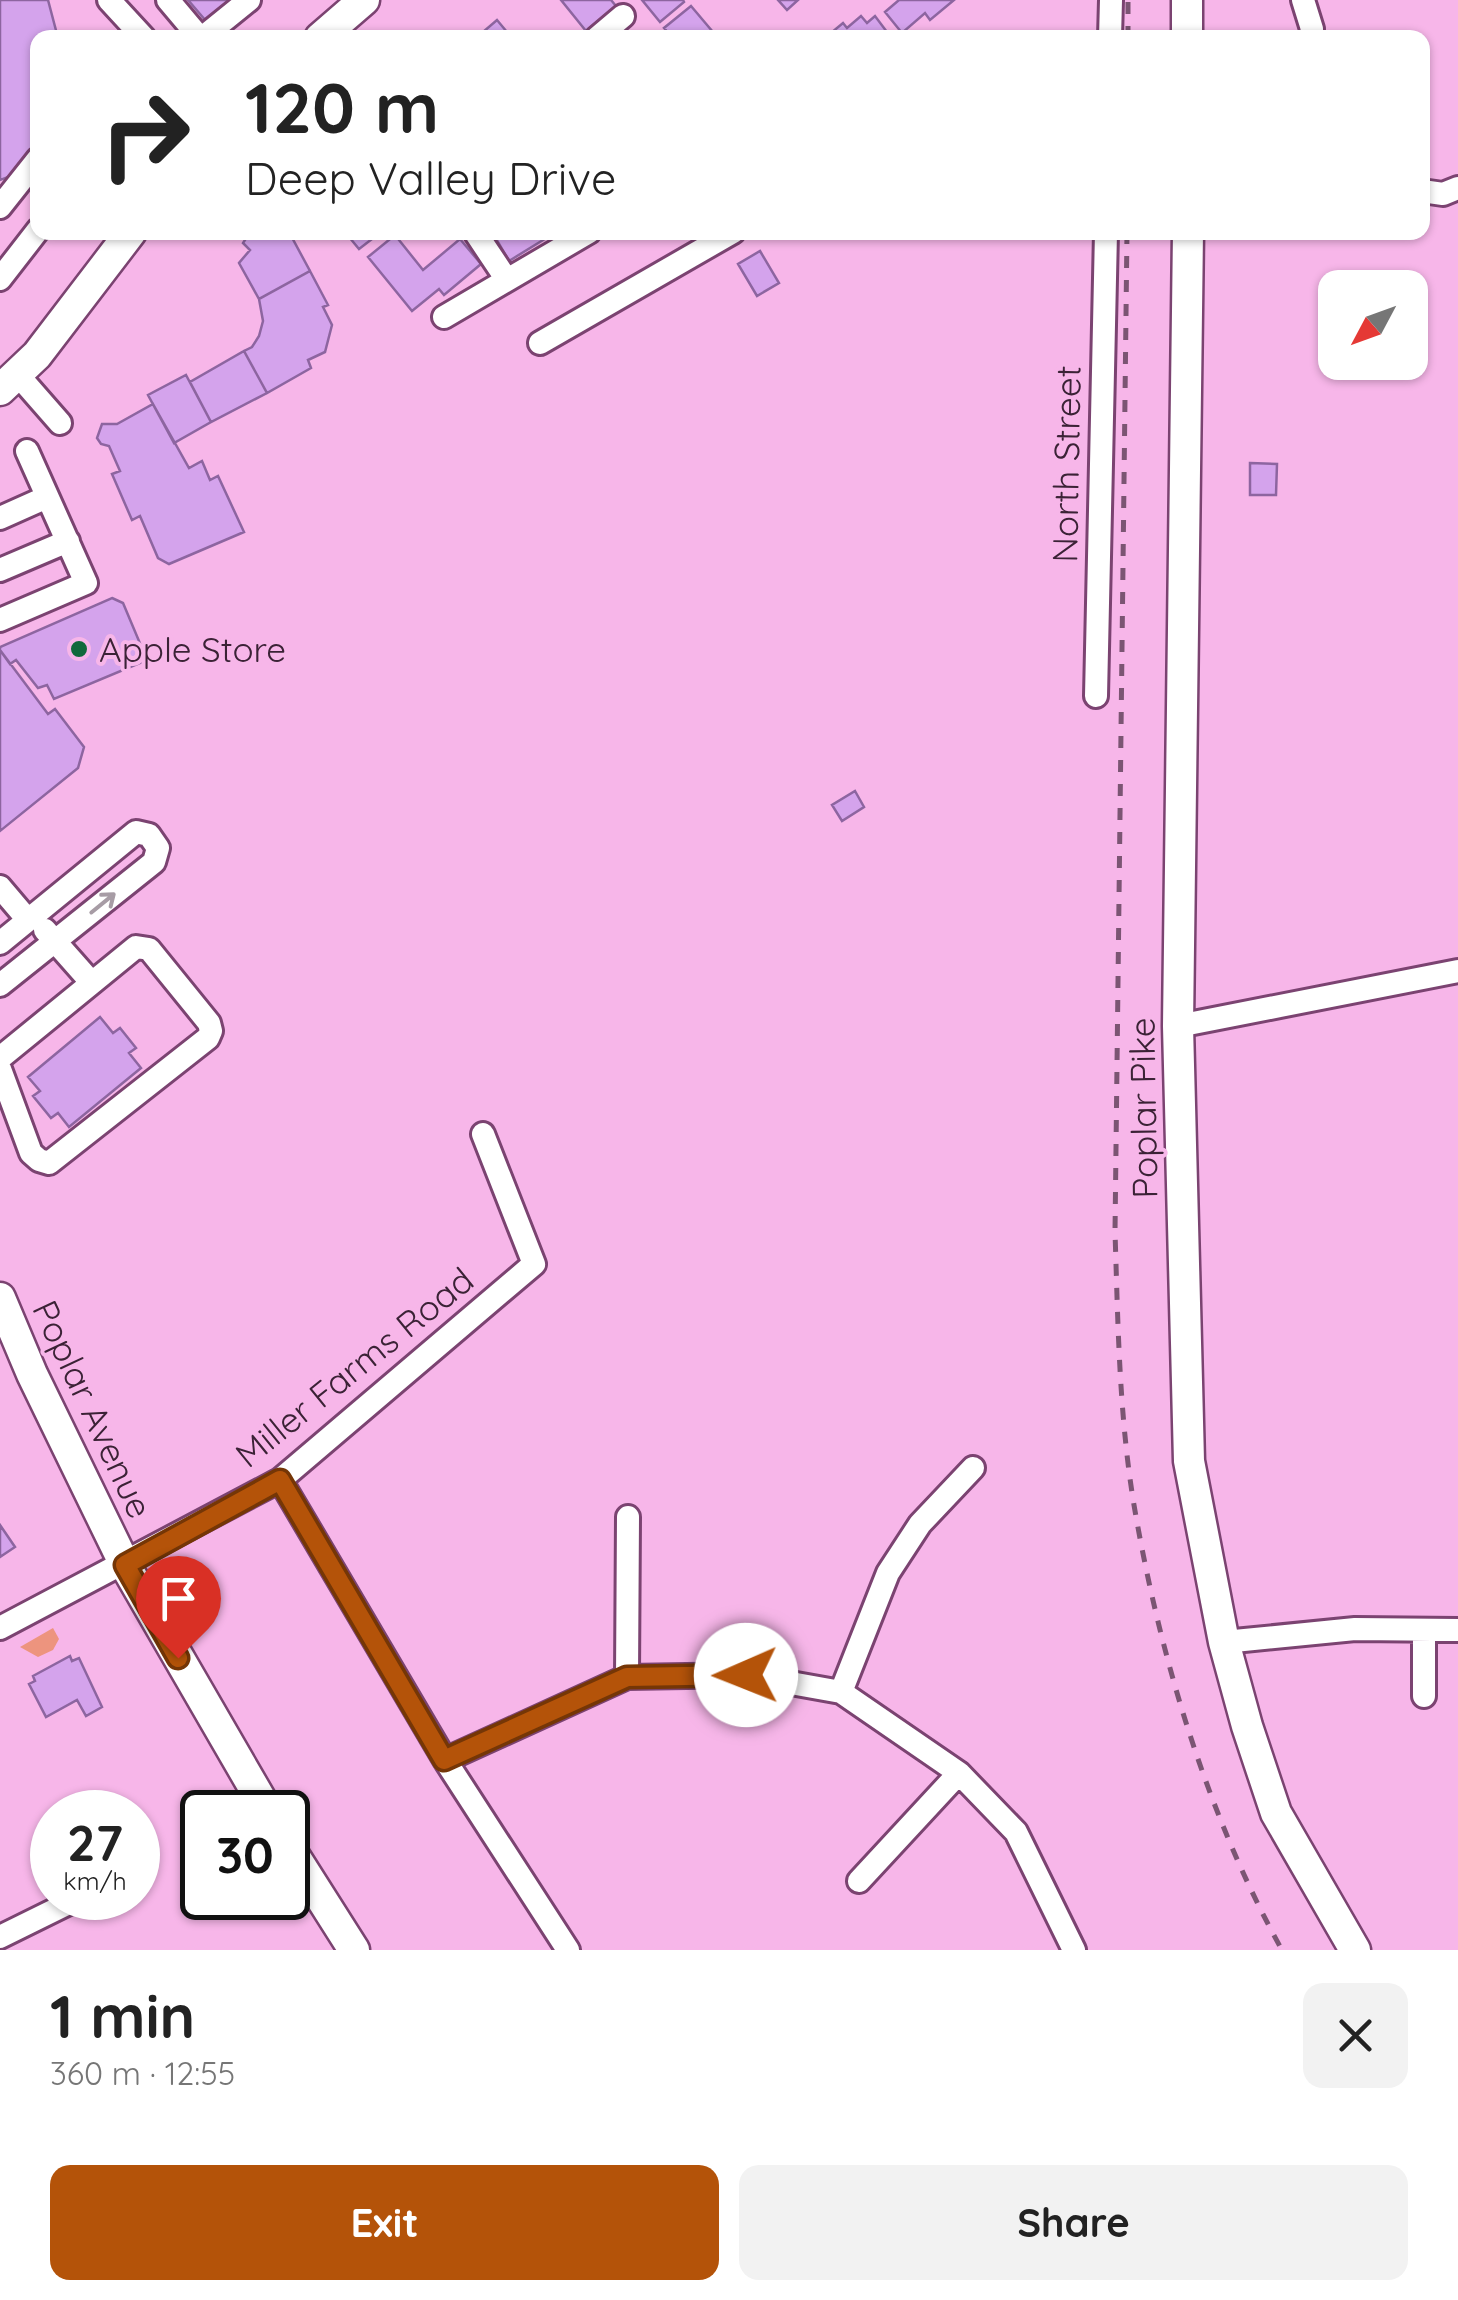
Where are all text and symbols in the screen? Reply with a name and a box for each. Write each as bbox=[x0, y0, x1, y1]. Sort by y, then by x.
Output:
text: 120 m bbox=[245, 63, 439, 151]
icon: right bbox=[80, 70, 210, 200]
text: Deep Valley Drive bbox=[245, 150, 616, 206]
north arrow bbox=[1318, 270, 1428, 380]
map controls bbox=[1318, 270, 1428, 380]
street label: North Street bbox=[1042, 365, 1090, 563]
place label: Apple Store bbox=[99, 627, 286, 671]
marker: Apple Store bbox=[68, 638, 90, 660]
one-way arrow bbox=[90, 892, 116, 914]
street label: Poplar Pike bbox=[1119, 1017, 1167, 1199]
street label: Miller Farms Road bbox=[226, 1258, 482, 1476]
street label: Poplar Avenue bbox=[23, 1293, 163, 1525]
pin bbox=[136, 1556, 221, 1659]
icon: arrive bbox=[151, 1571, 206, 1626]
position arrow bbox=[694, 1623, 798, 1727]
speed limit sign: 30 bbox=[180, 1790, 310, 1920]
text: 27 bbox=[67, 1811, 123, 1874]
text: km/h bbox=[63, 1865, 127, 1896]
text: 1 min bbox=[50, 1978, 195, 2053]
button: close bbox=[1303, 1983, 1408, 2088]
text: 360 m · 12:55 bbox=[50, 2053, 235, 2093]
button: Exit bbox=[50, 2165, 719, 2280]
button: Share bbox=[739, 2165, 1408, 2280]

